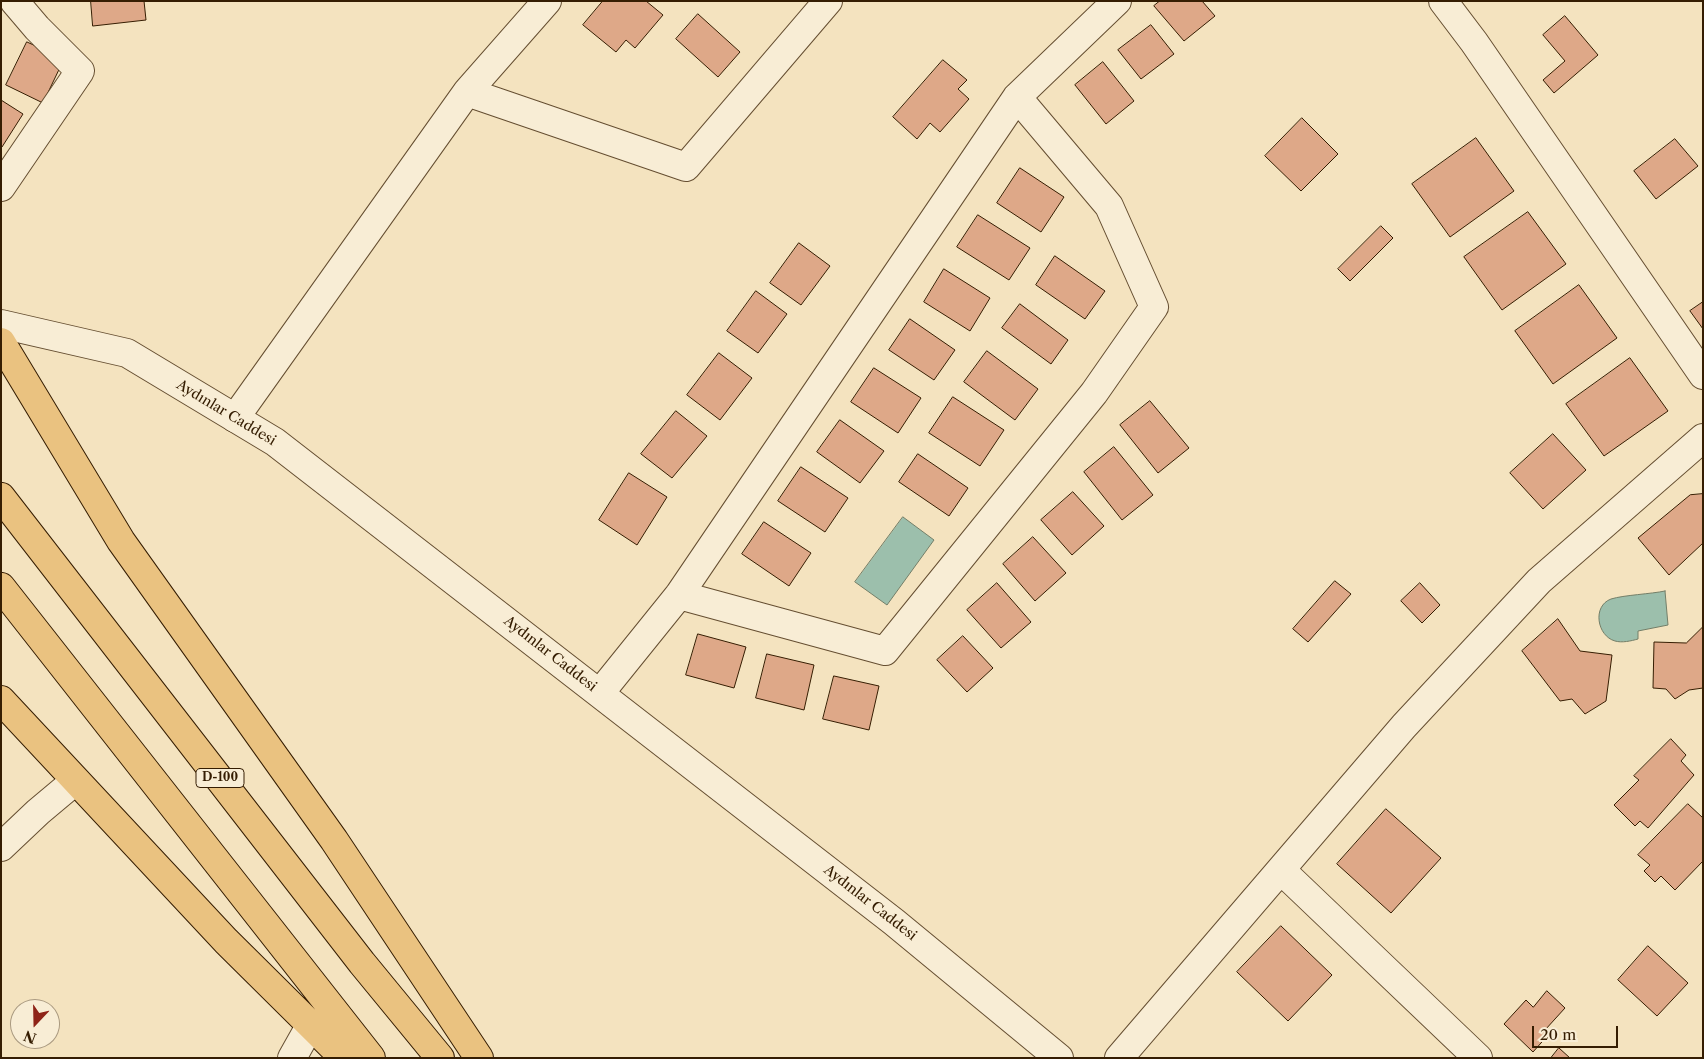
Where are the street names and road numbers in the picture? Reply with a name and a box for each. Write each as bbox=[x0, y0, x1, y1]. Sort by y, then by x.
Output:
street label: Aydınlar Caddesi bbox=[173, 377, 279, 449]
street label: Aydınlar Caddesi bbox=[500, 613, 600, 695]
road number: D-100 bbox=[196, 768, 244, 788]
street label: Aydınlar Caddesi bbox=[820, 862, 920, 944]

